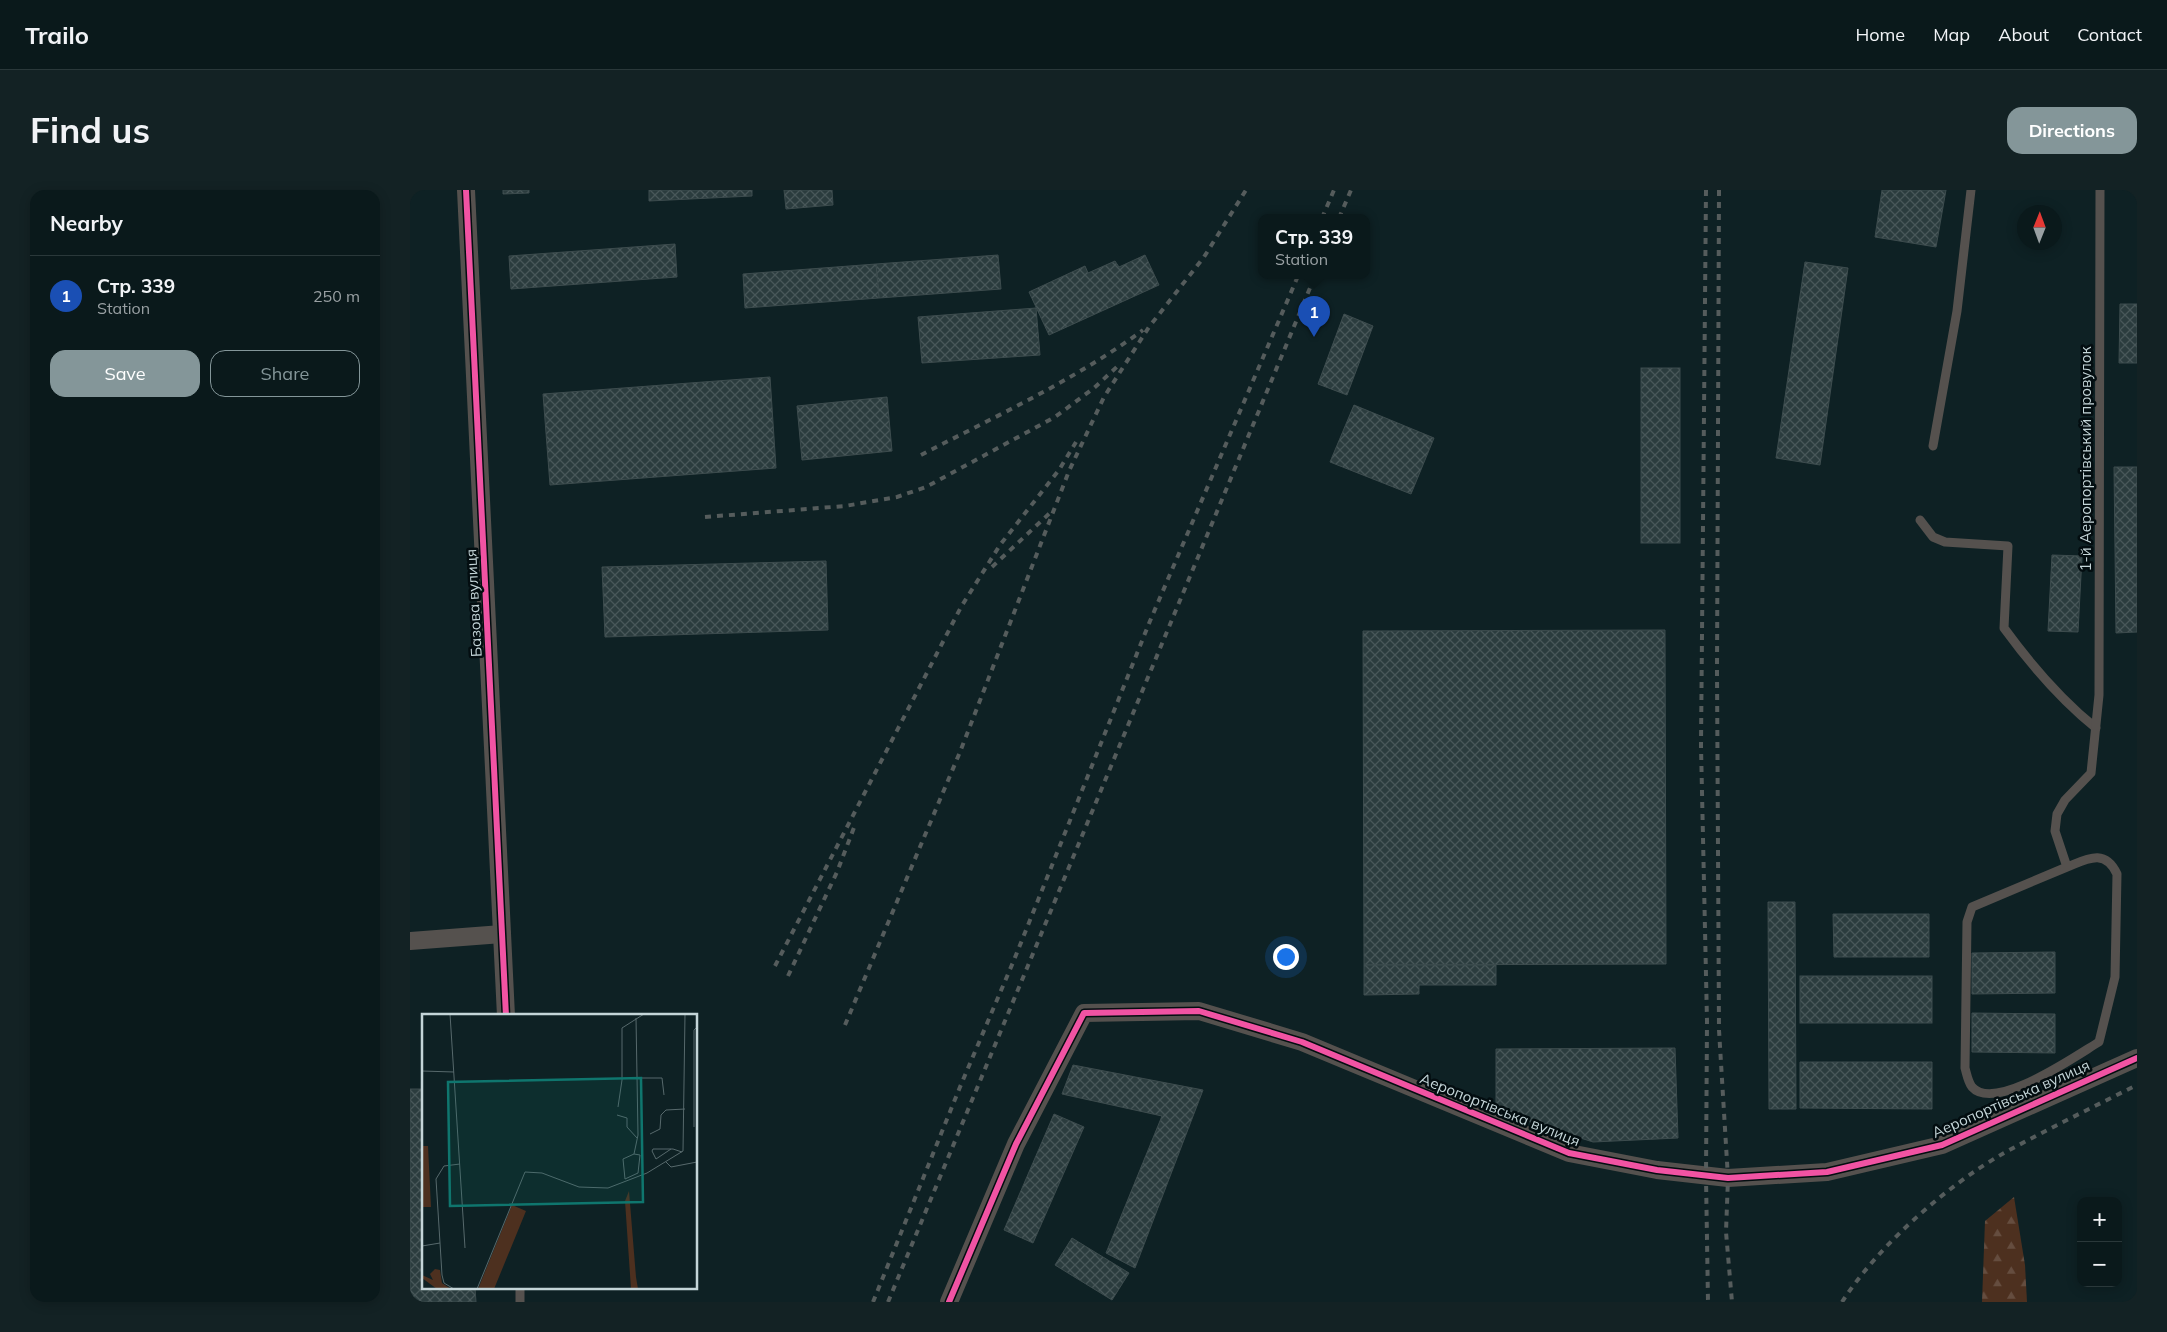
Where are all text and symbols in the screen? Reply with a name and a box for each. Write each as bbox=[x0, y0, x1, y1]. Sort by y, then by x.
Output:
text: Trailo bbox=[25, 20, 89, 50]
text: Home bbox=[1855, 23, 1905, 46]
text: Map bbox=[1933, 23, 1970, 46]
text: About bbox=[1998, 23, 2049, 46]
text: Contact bbox=[2077, 23, 2142, 46]
button: Directions bbox=[2007, 107, 2137, 154]
text: Find us bbox=[30, 108, 150, 152]
north arrow bbox=[2017, 205, 2062, 250]
text: Nearby bbox=[50, 210, 123, 236]
popup bbox=[1258, 214, 1370, 279]
text: Стр. 339 bbox=[1275, 225, 1353, 249]
text: Station bbox=[1275, 249, 1328, 269]
text: Стр. 339 bbox=[97, 274, 175, 298]
text: 1 bbox=[61, 286, 71, 306]
text: 250 m bbox=[313, 286, 360, 306]
pin: 1 bbox=[1298, 296, 1330, 337]
text: Station bbox=[97, 298, 150, 318]
street label: 1-й Аеропортівський провулок bbox=[2076, 345, 2095, 572]
button: Save bbox=[50, 350, 200, 397]
button: Share bbox=[210, 350, 360, 397]
street label: Базова вулиця bbox=[461, 548, 486, 658]
your location bbox=[1273, 944, 1299, 970]
inset map bbox=[422, 1014, 698, 1290]
street label: Аеропортівська вулиця bbox=[1929, 1055, 2093, 1142]
street label: Аеропортівська вулиця bbox=[1417, 1069, 1583, 1150]
map controls bbox=[2077, 1197, 2122, 1287]
button: + bbox=[2077, 1197, 2122, 1242]
button: − bbox=[2077, 1242, 2122, 1287]

